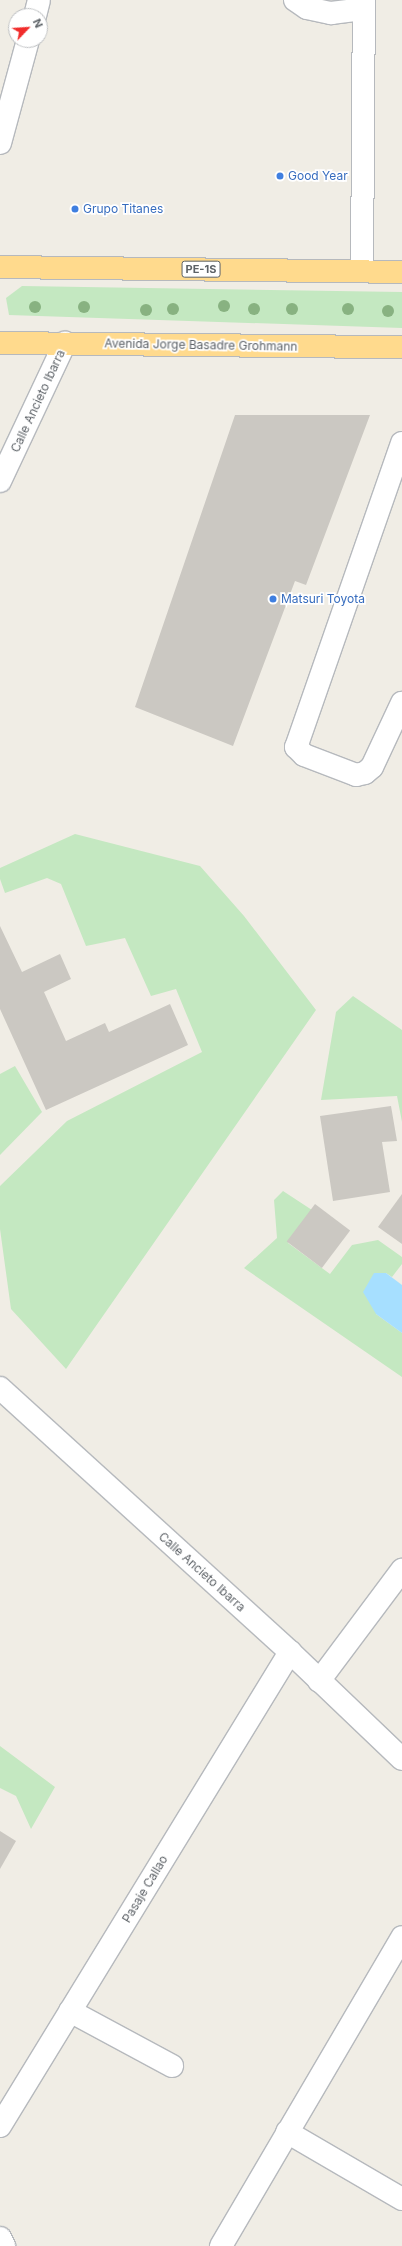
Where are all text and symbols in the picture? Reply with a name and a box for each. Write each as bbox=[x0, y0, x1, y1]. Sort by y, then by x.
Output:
north arrow bbox=[8, 8, 48, 48]
text: N bbox=[30, 17, 46, 30]
place label: Good Year bbox=[288, 169, 348, 183]
marker: Good Year bbox=[275, 171, 285, 181]
place label: Grupo Titanes bbox=[83, 202, 163, 216]
marker: Grupo Titanes bbox=[70, 204, 80, 214]
road number: PE-1S bbox=[181, 260, 221, 278]
street label: Avenida Jorge Basadre Grohmann bbox=[104, 336, 298, 354]
street label: Calle Ancieto Ibarra bbox=[8, 347, 68, 455]
place label: Matsuri Toyota bbox=[281, 592, 365, 606]
marker: Matsuri Toyota bbox=[268, 594, 278, 604]
street label: Calle Ancieto Ibarra bbox=[156, 1529, 248, 1615]
street label: Pasaje Callao bbox=[119, 1853, 171, 1925]

